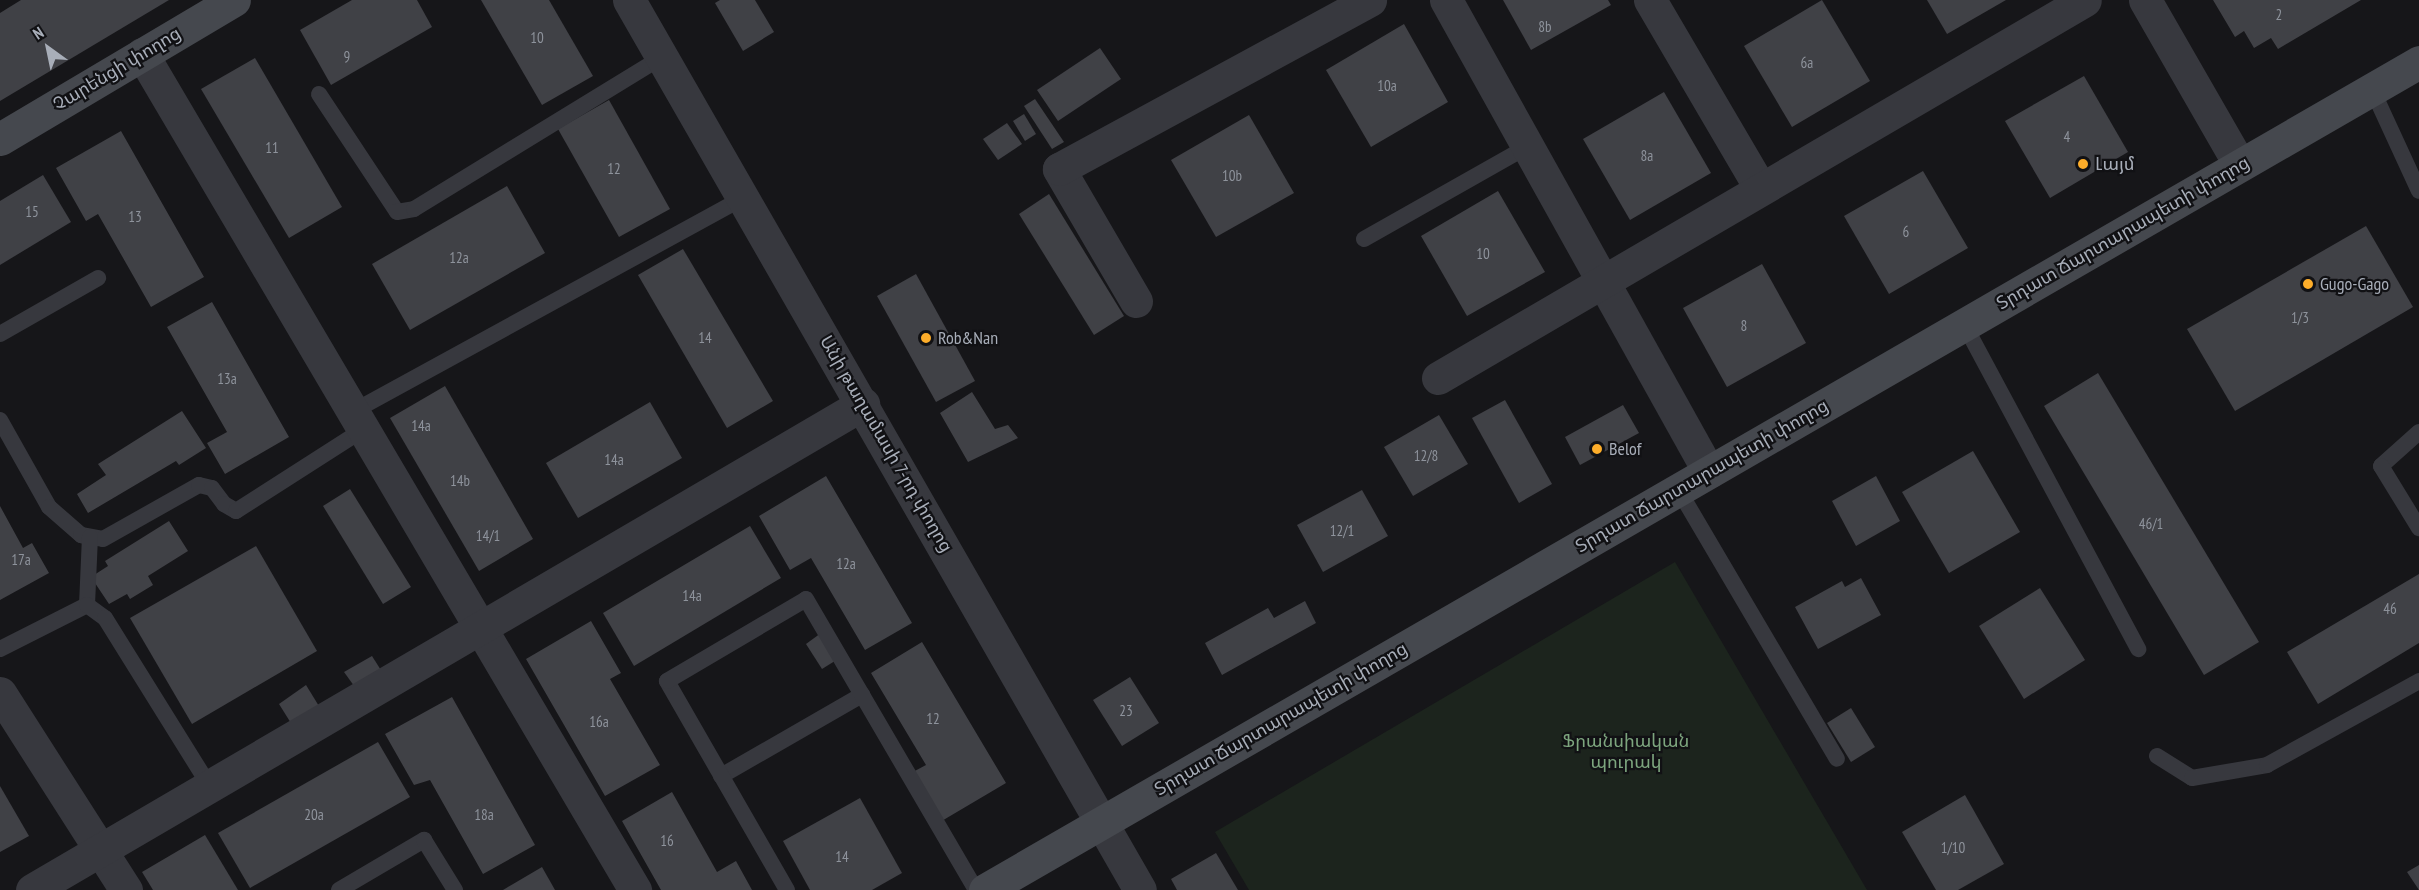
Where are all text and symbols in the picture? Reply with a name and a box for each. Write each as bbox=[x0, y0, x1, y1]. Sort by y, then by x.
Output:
house number: 2 bbox=[2276, 6, 2282, 24]
north arrow bbox=[18, 18, 78, 78]
house number: 8b bbox=[1538, 18, 1552, 36]
text: N bbox=[29, 22, 47, 44]
street label: Չարենցի փողոց bbox=[49, 22, 185, 116]
house number: 10 bbox=[530, 29, 544, 47]
house number: 9 bbox=[344, 48, 350, 66]
house number: 6a bbox=[1801, 54, 1813, 72]
house number: 10a bbox=[1377, 77, 1397, 95]
house number: 4 bbox=[2064, 128, 2070, 146]
house number: 11 bbox=[265, 139, 279, 157]
house number: 8a bbox=[1641, 147, 1653, 165]
street label: Տրդատ Ճարտարապետի փողոց bbox=[1993, 152, 2253, 314]
place label: Լայմ bbox=[2095, 153, 2135, 175]
marker: Լայմ bbox=[2076, 157, 2090, 171]
house number: 12 bbox=[607, 160, 621, 178]
house number: 10b bbox=[1222, 167, 1242, 185]
house number: 15 bbox=[25, 203, 39, 221]
house number: 13 bbox=[128, 208, 142, 226]
house number: 6 bbox=[1903, 223, 1909, 241]
house number: 10 bbox=[1476, 245, 1490, 263]
house number: 12a bbox=[449, 249, 469, 267]
place label: Gugo-Gago bbox=[2320, 273, 2389, 295]
marker: Gugo-Gago bbox=[2301, 277, 2315, 291]
house number: 1/3 bbox=[2291, 309, 2309, 327]
house number: 8 bbox=[1741, 317, 1747, 335]
place label: Rob&Nan bbox=[938, 327, 998, 349]
house number: 14 bbox=[698, 329, 712, 347]
marker: Rob&Nan bbox=[919, 331, 933, 345]
street label: Անի թաղամասի 7-րդ փողոց bbox=[815, 332, 957, 556]
house number: 13a bbox=[217, 370, 237, 388]
street label: Տրդատ Ճարտարապետի փողոց bbox=[1572, 395, 1832, 557]
house number: 14a bbox=[411, 417, 431, 435]
place label: Belof bbox=[1609, 438, 1641, 460]
marker: Belof bbox=[1590, 442, 1604, 456]
house number: 12/8 bbox=[1414, 447, 1438, 465]
house number: 14a bbox=[604, 451, 624, 469]
house number: 14b bbox=[450, 472, 470, 490]
house number: 46/1 bbox=[2139, 515, 2163, 533]
house number: 12/1 bbox=[1330, 522, 1354, 540]
house number: 14/1 bbox=[476, 527, 500, 545]
house number: 17a bbox=[11, 551, 31, 569]
house number: 12a bbox=[836, 555, 856, 573]
house number: 14a bbox=[682, 587, 702, 605]
house number: 46 bbox=[2383, 600, 2397, 618]
street label: Տրդատ Ճարտարապետի փողոց bbox=[1151, 638, 1411, 800]
house number: 23 bbox=[1119, 702, 1133, 720]
house number: 12 bbox=[926, 710, 940, 728]
house number: 16a bbox=[589, 713, 609, 731]
park label: Ֆրանսիական պուրակ bbox=[1563, 731, 1689, 774]
house number: 20a bbox=[304, 806, 324, 824]
house number: 18a bbox=[474, 806, 494, 824]
house number: 16 bbox=[660, 832, 674, 850]
house number: 1/10 bbox=[1941, 839, 1965, 857]
house number: 14 bbox=[835, 848, 849, 866]

